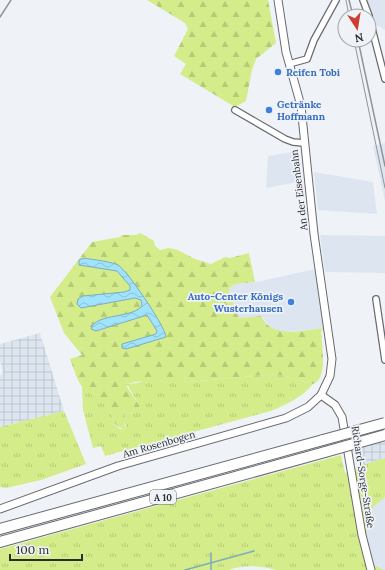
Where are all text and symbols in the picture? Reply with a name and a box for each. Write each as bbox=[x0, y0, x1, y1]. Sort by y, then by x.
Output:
north arrow bbox=[337, 8, 377, 48]
text: N bbox=[353, 30, 365, 46]
place label: Reifen Tobi bbox=[286, 66, 341, 79]
marker: Reifen Tobi bbox=[273, 67, 283, 77]
place label: Getränke Hoffmann bbox=[277, 98, 326, 123]
marker: Getränke Hoffmann bbox=[264, 105, 274, 115]
street label: An der Eisenbahn bbox=[288, 149, 311, 232]
place label: Auto-Center Königs Wusterhausen bbox=[188, 290, 284, 315]
marker: Auto-Center Königs Wusterhausen bbox=[286, 297, 296, 307]
street label: Richard-Sorge-Straße bbox=[349, 425, 378, 530]
street label: Am Rosenbogen bbox=[120, 427, 197, 461]
road number: A 10 bbox=[150, 490, 176, 504]
scale bar bbox=[10, 536, 82, 562]
text: 100 m bbox=[16, 542, 49, 557]

